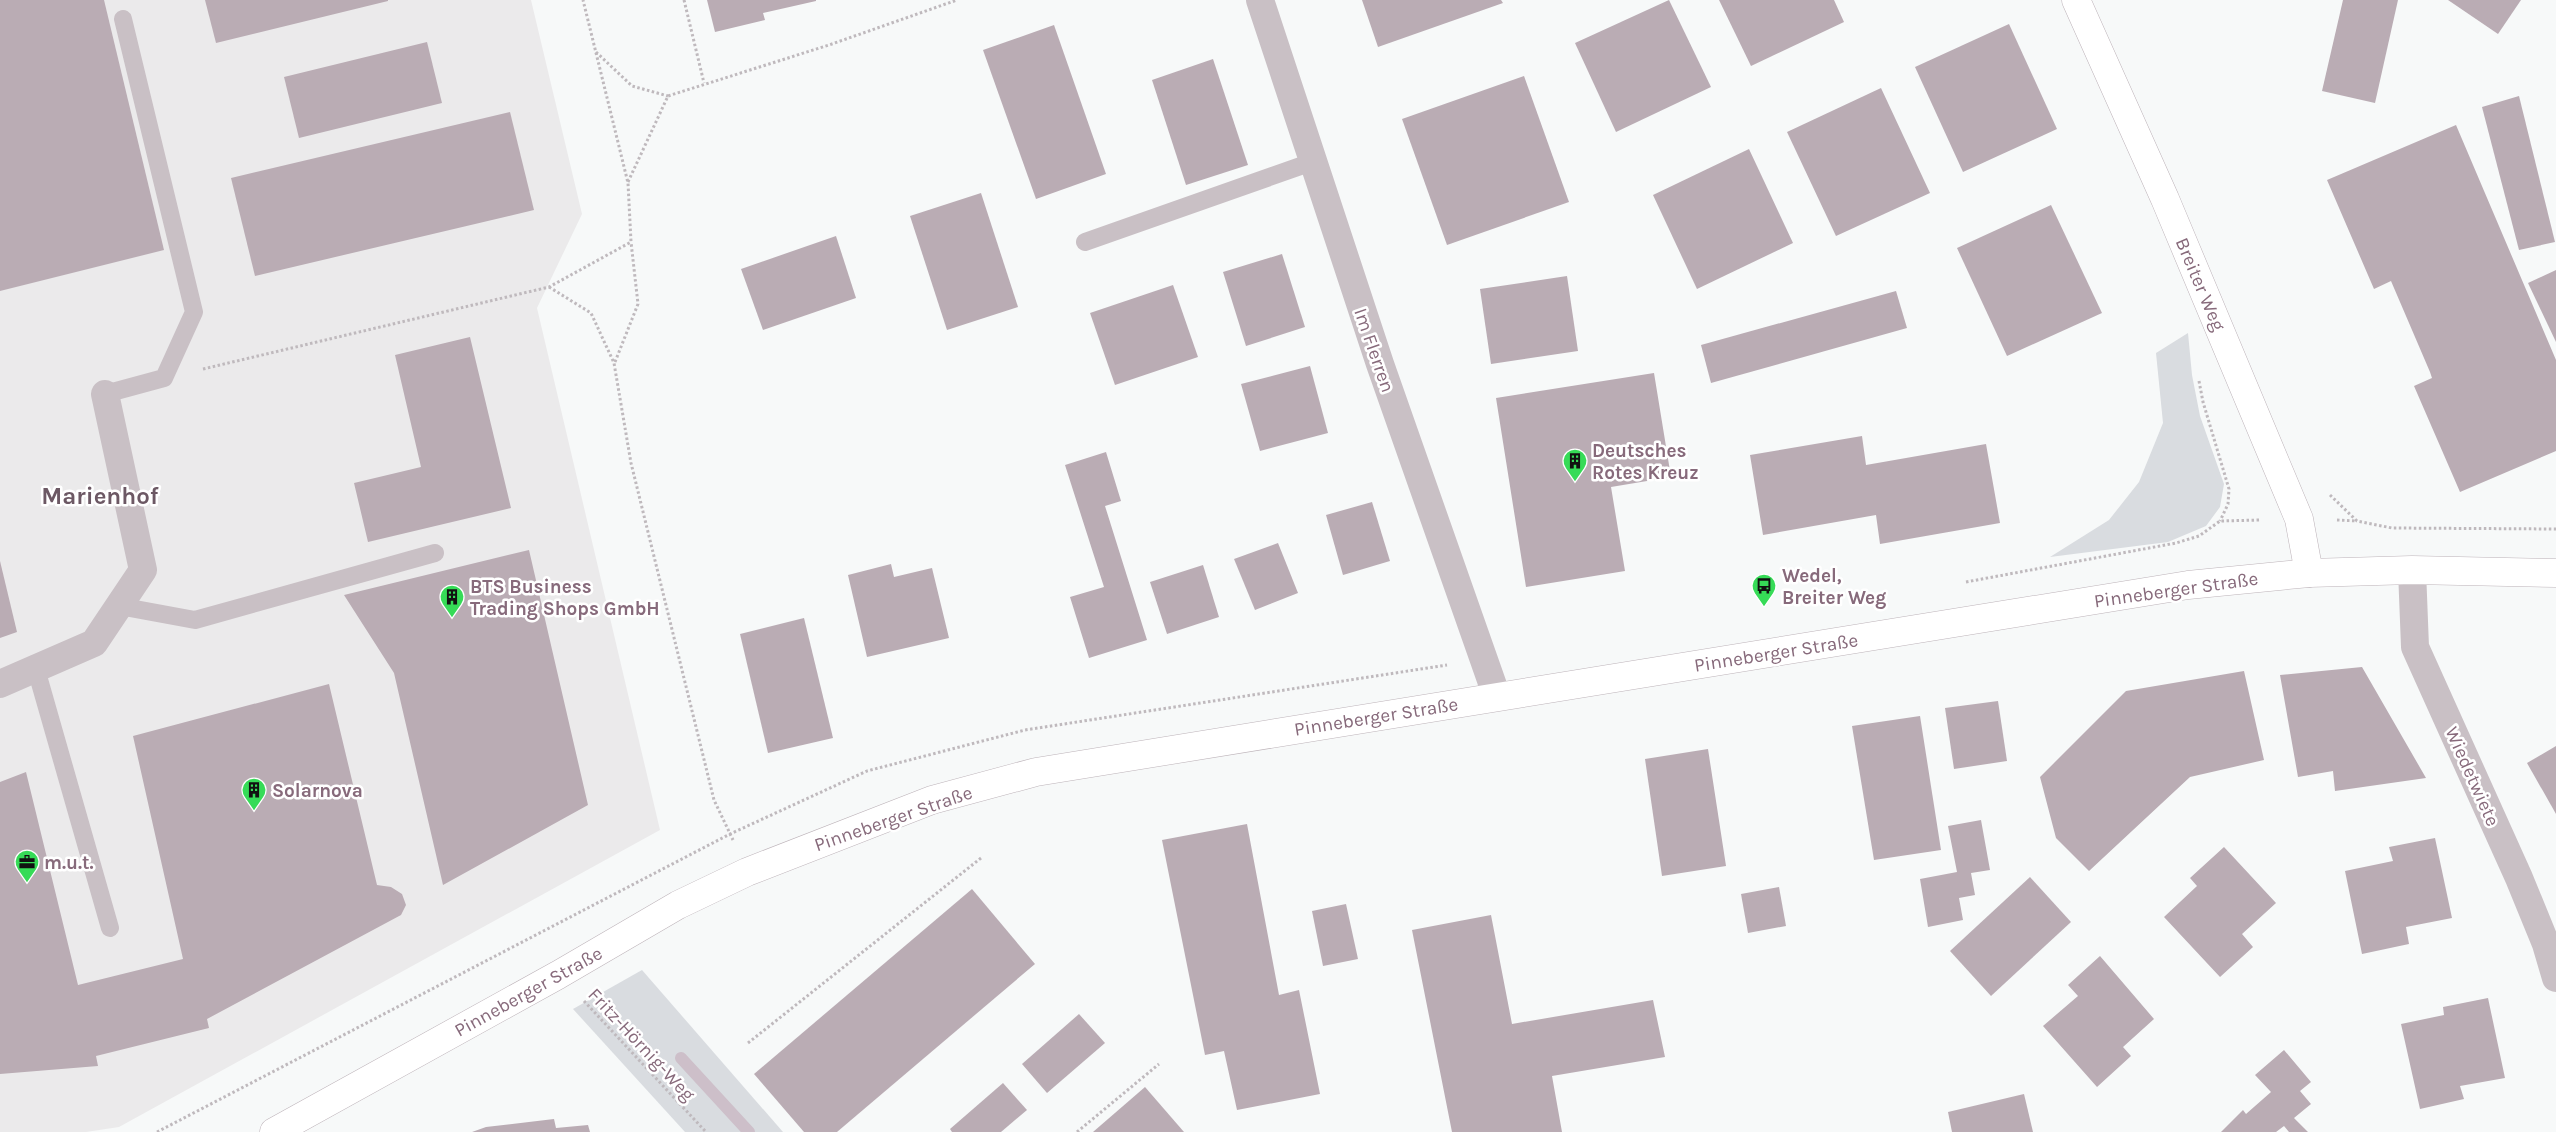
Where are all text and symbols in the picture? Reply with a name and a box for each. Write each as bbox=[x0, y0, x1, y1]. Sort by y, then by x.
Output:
street label: Breiter Weg bbox=[2171, 234, 2230, 335]
street label: Im Flerren bbox=[1349, 305, 1399, 395]
place label: Deutsches Rotes Kreuz bbox=[1592, 440, 1699, 484]
building icon: Deutsches Rotes Kreuz bbox=[1562, 448, 1588, 482]
district label: Marienhof bbox=[41, 482, 159, 510]
place label: Wedel, Breiter Weg bbox=[1782, 565, 1886, 609]
street label: Pinneberger Straße bbox=[2093, 568, 2260, 612]
bus stop icon: Wedel, Breiter Weg bbox=[1751, 573, 1777, 607]
place label: BTS Business Trading Shops GmbH bbox=[470, 576, 660, 620]
building icon: BTS Business Trading Shops GmbH bbox=[439, 584, 465, 618]
street label: Pinneberger Straße bbox=[1693, 629, 1860, 677]
street label: Pinneberger Straße bbox=[1293, 693, 1460, 741]
street label: Wiedetwiete bbox=[2440, 723, 2504, 830]
building icon: Solarnova bbox=[241, 777, 267, 811]
place label: Solarnova bbox=[272, 780, 363, 802]
street label: Pinneberger Straße bbox=[811, 782, 975, 856]
office icon: m.u.t. bbox=[14, 849, 40, 883]
place label: m.u.t. bbox=[44, 852, 94, 874]
street label: Pinneberger Straße bbox=[451, 942, 606, 1042]
street label: Fritz-Hörnig-Weg bbox=[583, 984, 699, 1106]

